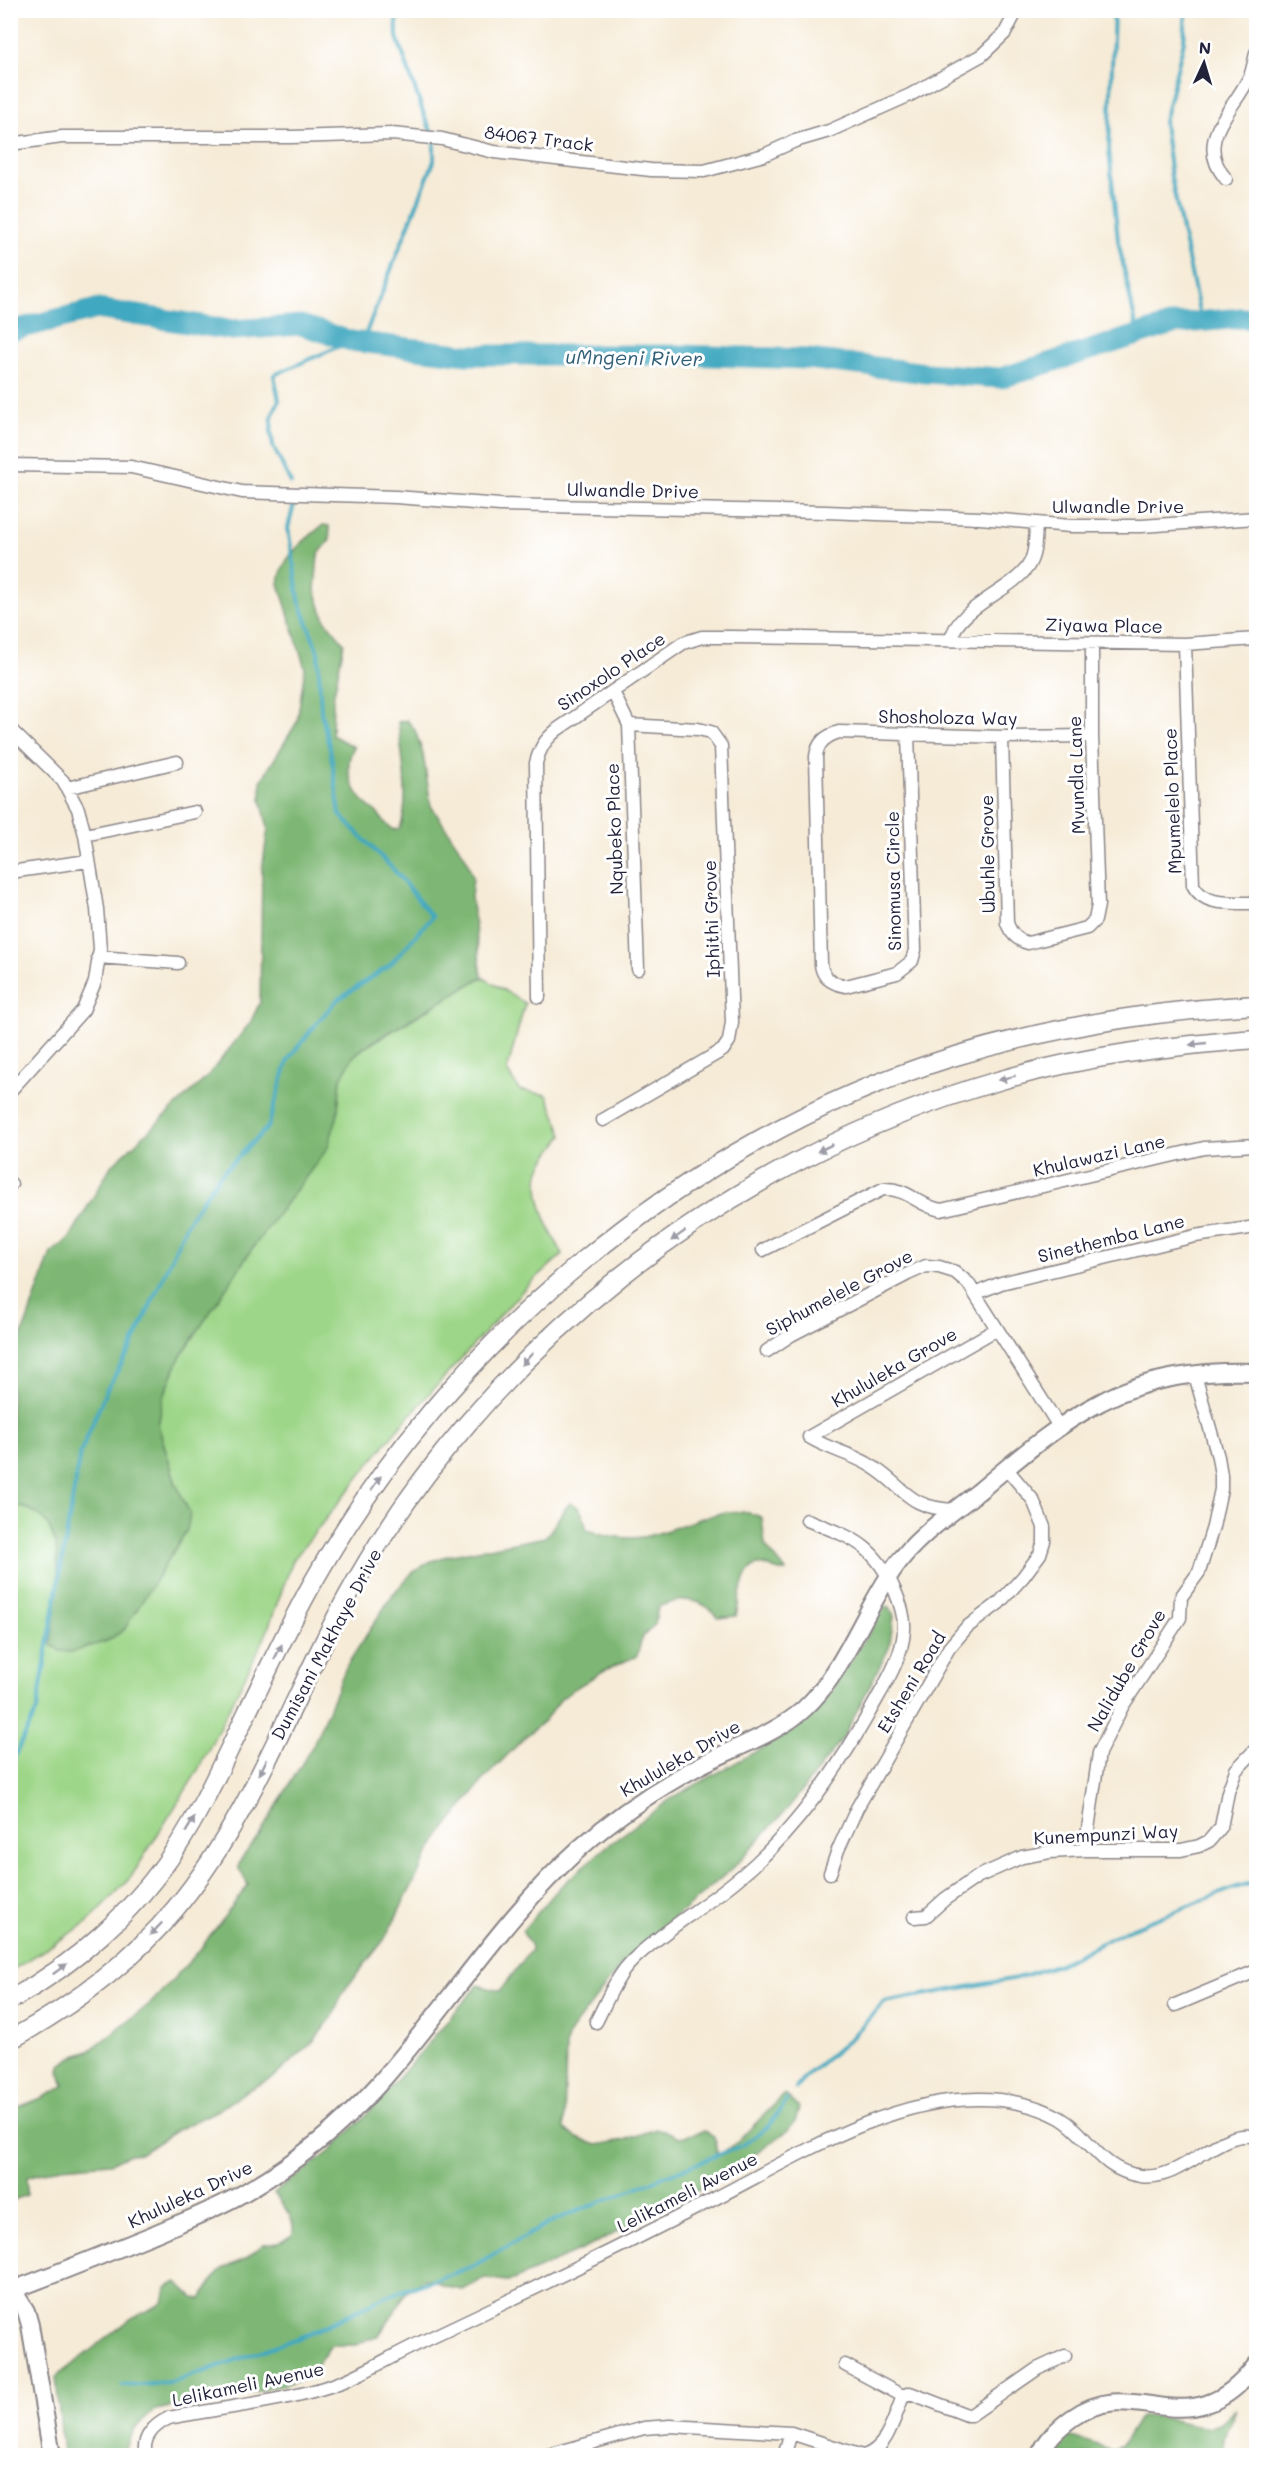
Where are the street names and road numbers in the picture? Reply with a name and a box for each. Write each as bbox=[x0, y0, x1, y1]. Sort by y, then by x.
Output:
street label: 84067 Track bbox=[483, 119, 595, 157]
street label: Ulwandle Drive bbox=[567, 477, 699, 503]
street label: Ulwandle Drive bbox=[1052, 494, 1184, 518]
street label: Ziyawa Place bbox=[1045, 612, 1163, 638]
street label: Sinoxolo Place bbox=[552, 626, 670, 716]
street label: Shosholoza Way bbox=[878, 704, 1018, 730]
street label: Mvundla Lane bbox=[1062, 715, 1090, 835]
street label: Mpumelelo Place bbox=[1157, 728, 1187, 874]
street label: Nqubeko Place bbox=[600, 763, 628, 895]
street label: Ubuhle Grove bbox=[974, 794, 1000, 914]
street label: Sinomusa Circle bbox=[880, 811, 906, 951]
street label: Iphithi Grove bbox=[697, 860, 725, 978]
street label: Khulawazi Lane bbox=[1031, 1128, 1167, 1182]
street label: Sinethemba Lane bbox=[1035, 1208, 1187, 1268]
street label: Siphumelele Grove bbox=[761, 1243, 917, 1341]
street label: Khululeka Grove bbox=[827, 1321, 961, 1413]
street label: Dumisani Makhaye Drive bbox=[265, 1544, 387, 1744]
street label: Nalidube Grove bbox=[1081, 1604, 1171, 1736]
street label: Etsheni Road bbox=[871, 1627, 951, 1737]
street label: Khululeka Drive bbox=[616, 1714, 744, 1802]
street label: Kunempunzi Way bbox=[1033, 1818, 1179, 1850]
street label: Lelikameli Avenue bbox=[613, 2146, 761, 2238]
street label: Khululeka Drive bbox=[124, 2155, 256, 2233]
street label: Lelikameli Avenue bbox=[170, 2356, 326, 2412]

